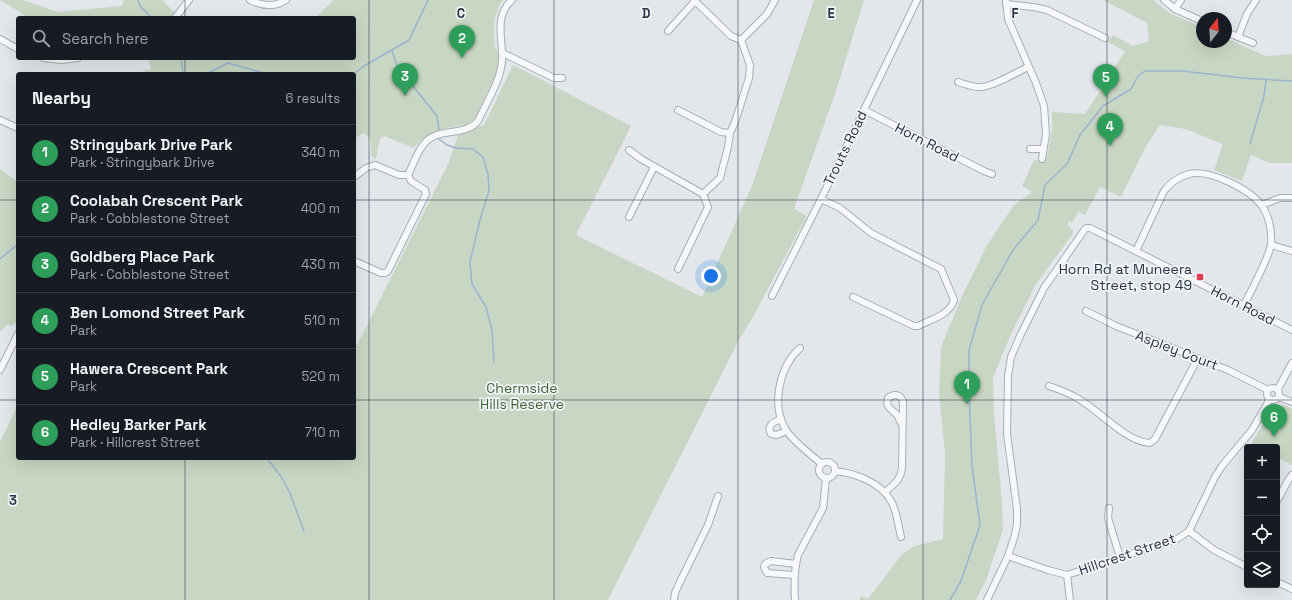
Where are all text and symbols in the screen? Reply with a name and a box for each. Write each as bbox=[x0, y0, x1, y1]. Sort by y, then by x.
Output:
text: C bbox=[457, 5, 465, 22]
text: D bbox=[642, 5, 651, 22]
text: E bbox=[827, 5, 835, 22]
text: F bbox=[1012, 5, 1019, 22]
north arrow bbox=[1196, 12, 1232, 48]
search box bbox=[16, 16, 356, 60]
pin: 2 bbox=[449, 25, 475, 58]
icon: search bbox=[30, 27, 52, 49]
text: Search here bbox=[62, 29, 148, 48]
pin: 3 bbox=[392, 63, 418, 96]
pin: 5 bbox=[1093, 64, 1119, 97]
text: Nearby bbox=[32, 87, 91, 109]
text: 6 results bbox=[286, 90, 340, 107]
street label: Trouts Road bbox=[819, 108, 871, 188]
pin: 4 bbox=[1097, 113, 1123, 146]
street label: Horn Road bbox=[892, 118, 962, 166]
text: Stringybark Drive Park bbox=[70, 135, 233, 154]
text: 1 bbox=[42, 144, 48, 161]
text: 340 m bbox=[301, 144, 340, 161]
text: Park · Stringybark Drive bbox=[70, 154, 215, 171]
text: Coolabah Crescent Park bbox=[70, 191, 243, 210]
text: 2 bbox=[41, 200, 49, 217]
text: 400 m bbox=[301, 200, 340, 217]
text: Park · Cobblestone Street bbox=[70, 210, 229, 227]
text: Goldberg Place Park bbox=[70, 247, 215, 266]
text: 3 bbox=[41, 256, 49, 273]
text: 430 m bbox=[301, 256, 340, 273]
place label: Horn Rd at Muneera Street, stop 49 bbox=[1059, 260, 1192, 294]
text: Park · Cobblestone Street bbox=[70, 266, 229, 283]
your location bbox=[701, 266, 721, 286]
marker: Horn Rd at Muneera Street, stop 49 bbox=[1195, 272, 1205, 282]
street label: Horn Road bbox=[1208, 281, 1278, 329]
text: Ben Lomond Street Park bbox=[70, 303, 245, 322]
text: 4 bbox=[41, 312, 49, 329]
text: 510 m bbox=[304, 312, 340, 329]
text: Park bbox=[70, 322, 97, 339]
street label: Aspley Court bbox=[1133, 326, 1221, 374]
text: Hawera Crescent Park bbox=[70, 359, 228, 378]
text: 5 bbox=[41, 368, 49, 385]
text: 520 m bbox=[302, 368, 340, 385]
pin: 1 bbox=[954, 371, 980, 404]
text: Park bbox=[70, 378, 97, 395]
park label: Chermside Hills Reserve bbox=[480, 379, 564, 413]
pin: 6 bbox=[1261, 404, 1287, 437]
text: Hedley Barker Park bbox=[70, 415, 207, 434]
text: 6 bbox=[41, 424, 49, 441]
text: 710 m bbox=[305, 424, 340, 441]
text: Park · Hillcrest Street bbox=[70, 434, 200, 451]
map controls bbox=[1244, 444, 1280, 588]
button: + bbox=[1244, 444, 1280, 480]
button: − bbox=[1244, 480, 1280, 516]
text: 3 bbox=[9, 492, 17, 509]
button: locate bbox=[1244, 516, 1280, 552]
street label: Hillcrest Street bbox=[1076, 529, 1178, 579]
button: layers bbox=[1244, 552, 1280, 588]

